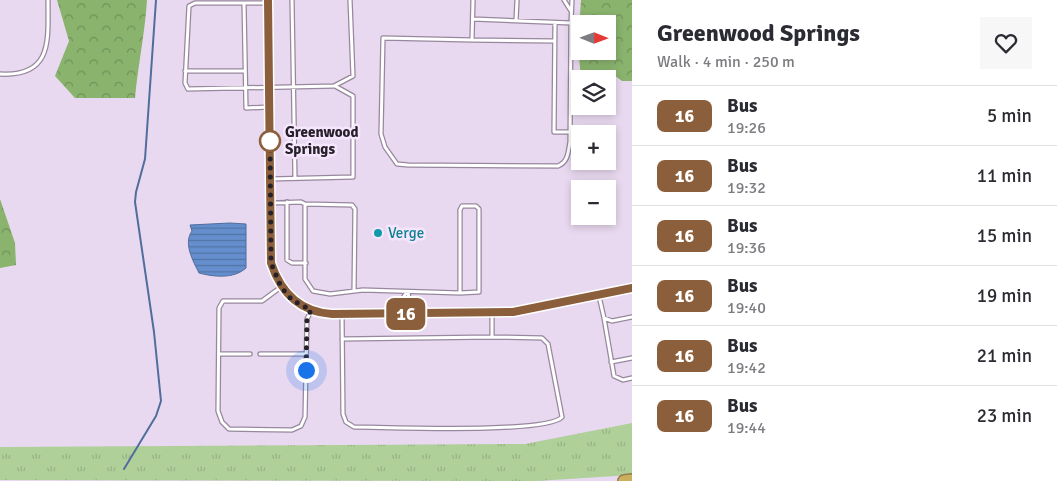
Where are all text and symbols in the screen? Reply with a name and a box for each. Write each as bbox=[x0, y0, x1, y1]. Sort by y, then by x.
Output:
north arrow bbox=[571, 15, 616, 60]
map controls bbox=[571, 15, 616, 225]
button: heart bbox=[980, 17, 1032, 69]
text: Greenwood Springs bbox=[657, 18, 860, 48]
text: Walk · 4 min · 250 m bbox=[657, 52, 795, 72]
button: layers bbox=[571, 70, 616, 115]
text: Bus bbox=[727, 94, 758, 118]
text: 5 min bbox=[987, 104, 1032, 128]
text: 16 bbox=[675, 105, 694, 127]
text: 19:26 bbox=[727, 118, 766, 138]
place label: Greenwood Springs bbox=[285, 123, 359, 158]
button: + bbox=[571, 125, 616, 170]
marker: Greenwood Springs bbox=[259, 130, 281, 152]
text: Bus bbox=[727, 154, 758, 178]
text: 11 min bbox=[977, 164, 1032, 188]
text: 16 bbox=[675, 165, 694, 187]
text: 19:32 bbox=[727, 178, 766, 198]
button: − bbox=[571, 180, 616, 225]
text: Bus bbox=[727, 214, 758, 238]
place label: Verge bbox=[388, 224, 424, 242]
text: 15 min bbox=[977, 224, 1032, 248]
text: 16 bbox=[675, 225, 694, 247]
marker: Verge bbox=[372, 227, 384, 239]
text: 19:36 bbox=[727, 238, 766, 258]
text: Bus bbox=[727, 274, 758, 298]
text: 19 min bbox=[977, 284, 1032, 308]
text: 16 bbox=[675, 285, 694, 307]
line badge: 16 bbox=[384, 298, 428, 330]
text: 19:40 bbox=[727, 298, 766, 318]
text: 16 bbox=[396, 303, 416, 325]
text: Bus bbox=[727, 334, 758, 358]
text: 21 min bbox=[977, 344, 1032, 368]
text: 16 bbox=[675, 345, 694, 367]
your location bbox=[294, 358, 319, 383]
text: 19:42 bbox=[727, 358, 766, 378]
text: Bus bbox=[727, 394, 758, 418]
text: 23 min bbox=[977, 404, 1032, 428]
text: 16 bbox=[675, 405, 694, 427]
text: 19:44 bbox=[727, 418, 766, 438]

